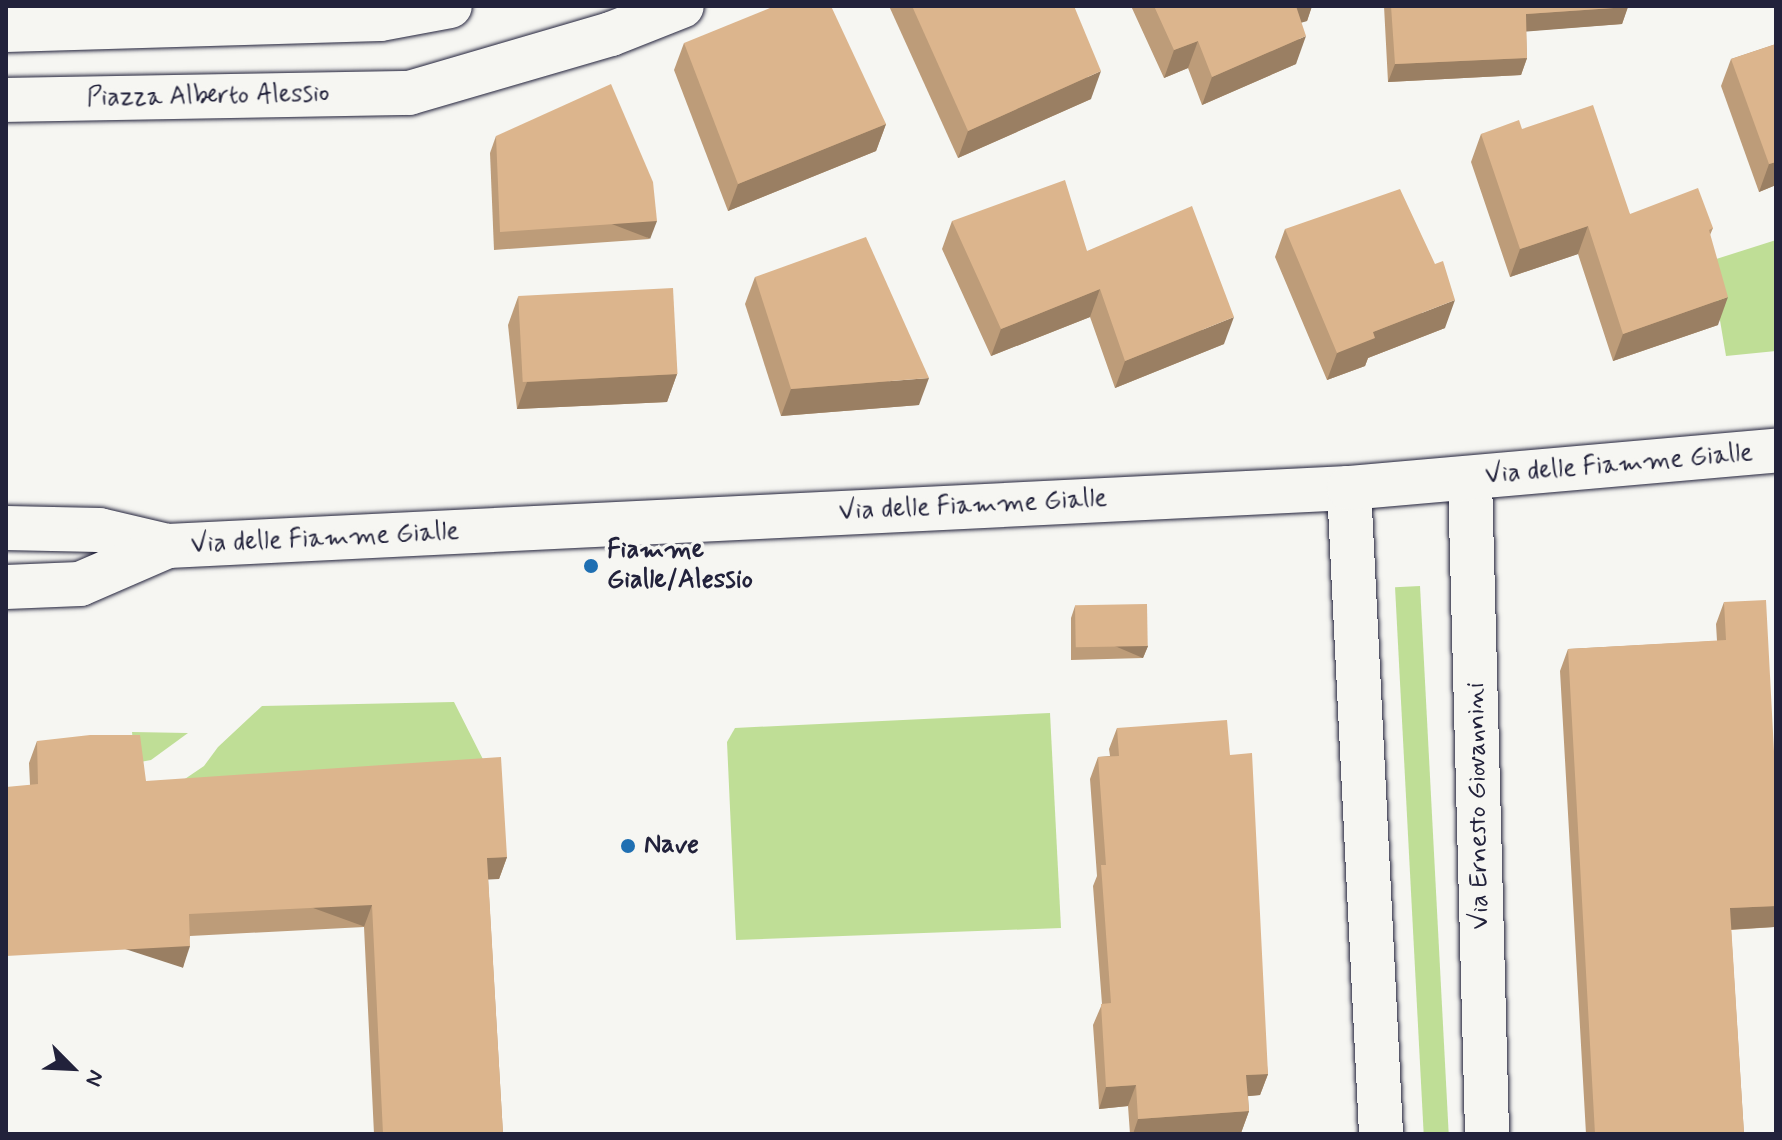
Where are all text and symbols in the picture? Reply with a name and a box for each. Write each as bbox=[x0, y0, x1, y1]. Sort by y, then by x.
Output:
street label: Piazza Alberto Alessio bbox=[86, 79, 330, 115]
street label: Via delle Fiamme Gialle bbox=[1487, 438, 1751, 492]
street label: Via delle Fiamme Gialle bbox=[842, 484, 1104, 528]
street label: Via delle Fiamme Gialle bbox=[194, 517, 456, 561]
place label: Fiamme Gialle/Alessio bbox=[607, 535, 753, 596]
marker: Fiamme Gialle/Alessio bbox=[582, 557, 600, 575]
street label: Via Ernesto Giovannini bbox=[1461, 683, 1497, 929]
place label: Nave bbox=[644, 830, 699, 862]
marker: Nave bbox=[619, 837, 637, 855]
north arrow bbox=[32, 1028, 112, 1108]
text: N bbox=[78, 1065, 110, 1090]

